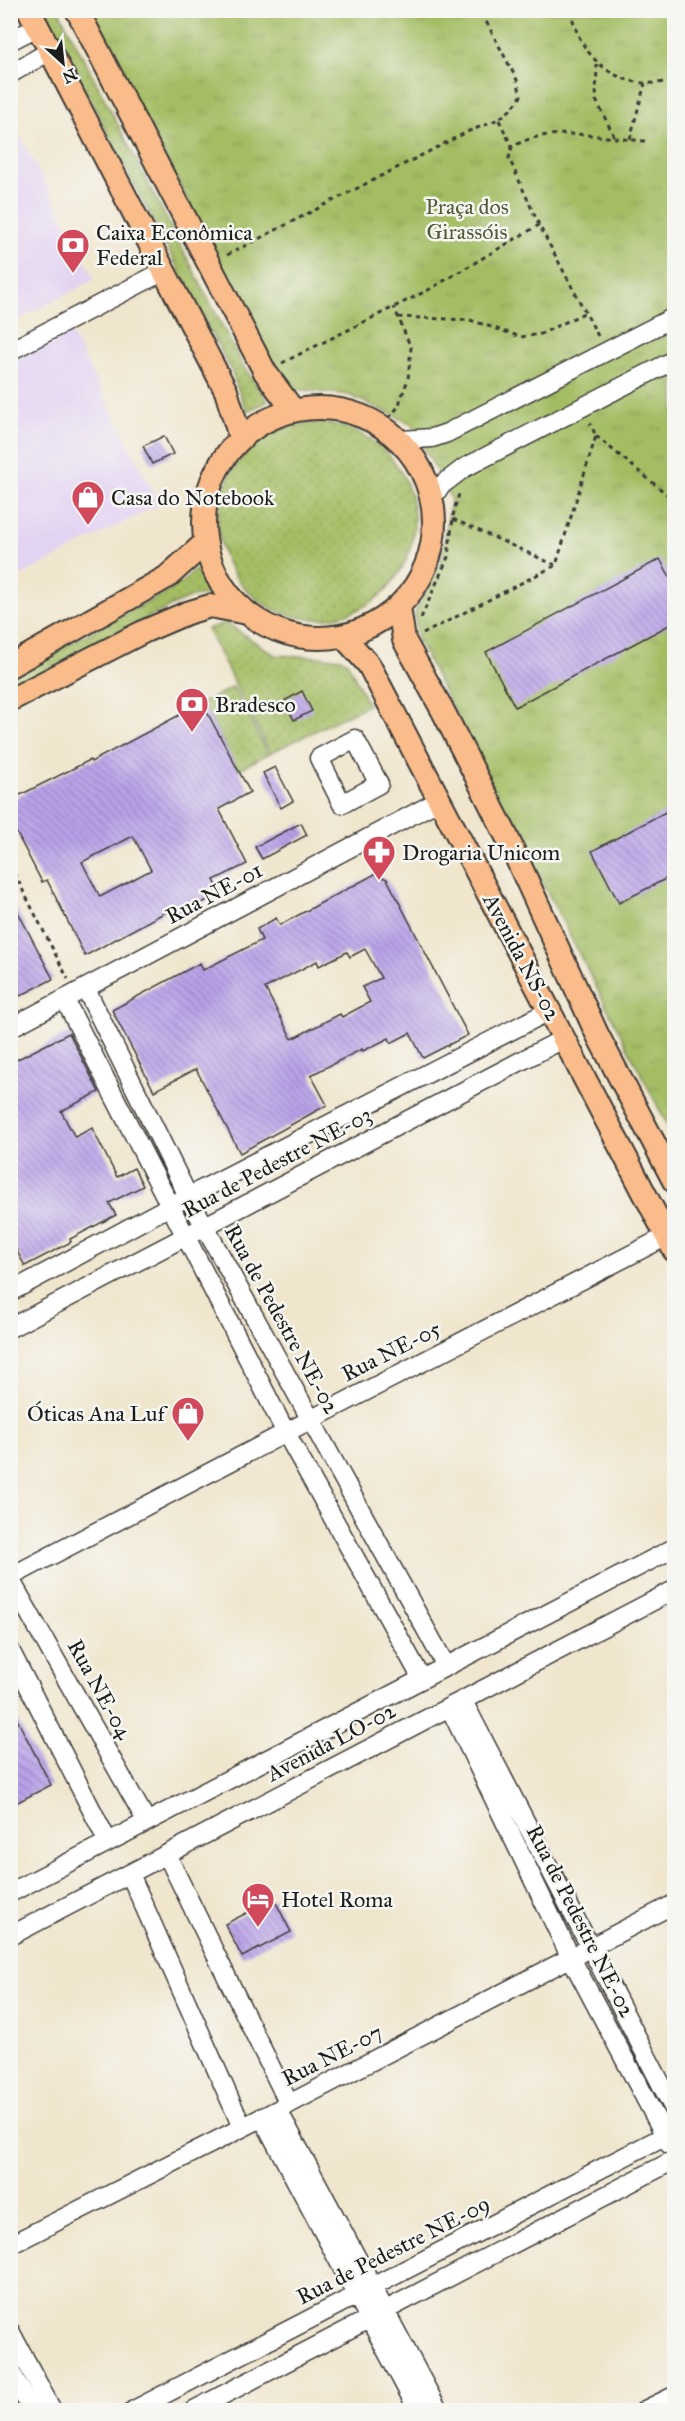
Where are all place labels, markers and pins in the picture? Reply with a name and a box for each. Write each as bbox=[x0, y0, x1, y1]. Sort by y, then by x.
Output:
place label: Caixa Econômica Federal bbox=[96, 219, 253, 271]
bank icon: Caixa Econômica Federal bbox=[55, 227, 91, 274]
shop icon: Casa do Notebook bbox=[70, 479, 106, 526]
place label: Casa do Notebook bbox=[111, 484, 275, 511]
bank icon: Bradesco bbox=[174, 686, 210, 733]
place label: Bradesco bbox=[215, 691, 296, 718]
pharmacy icon: Drogaria Unicom bbox=[361, 834, 397, 881]
place label: Drogaria Unicom bbox=[402, 839, 561, 866]
shop icon: Óticas Ana Luf bbox=[170, 1395, 206, 1442]
place label: Óticas Ana Luf bbox=[27, 1400, 169, 1427]
hotel icon: Hotel Roma bbox=[240, 1881, 276, 1928]
place label: Hotel Roma bbox=[281, 1886, 394, 1913]

